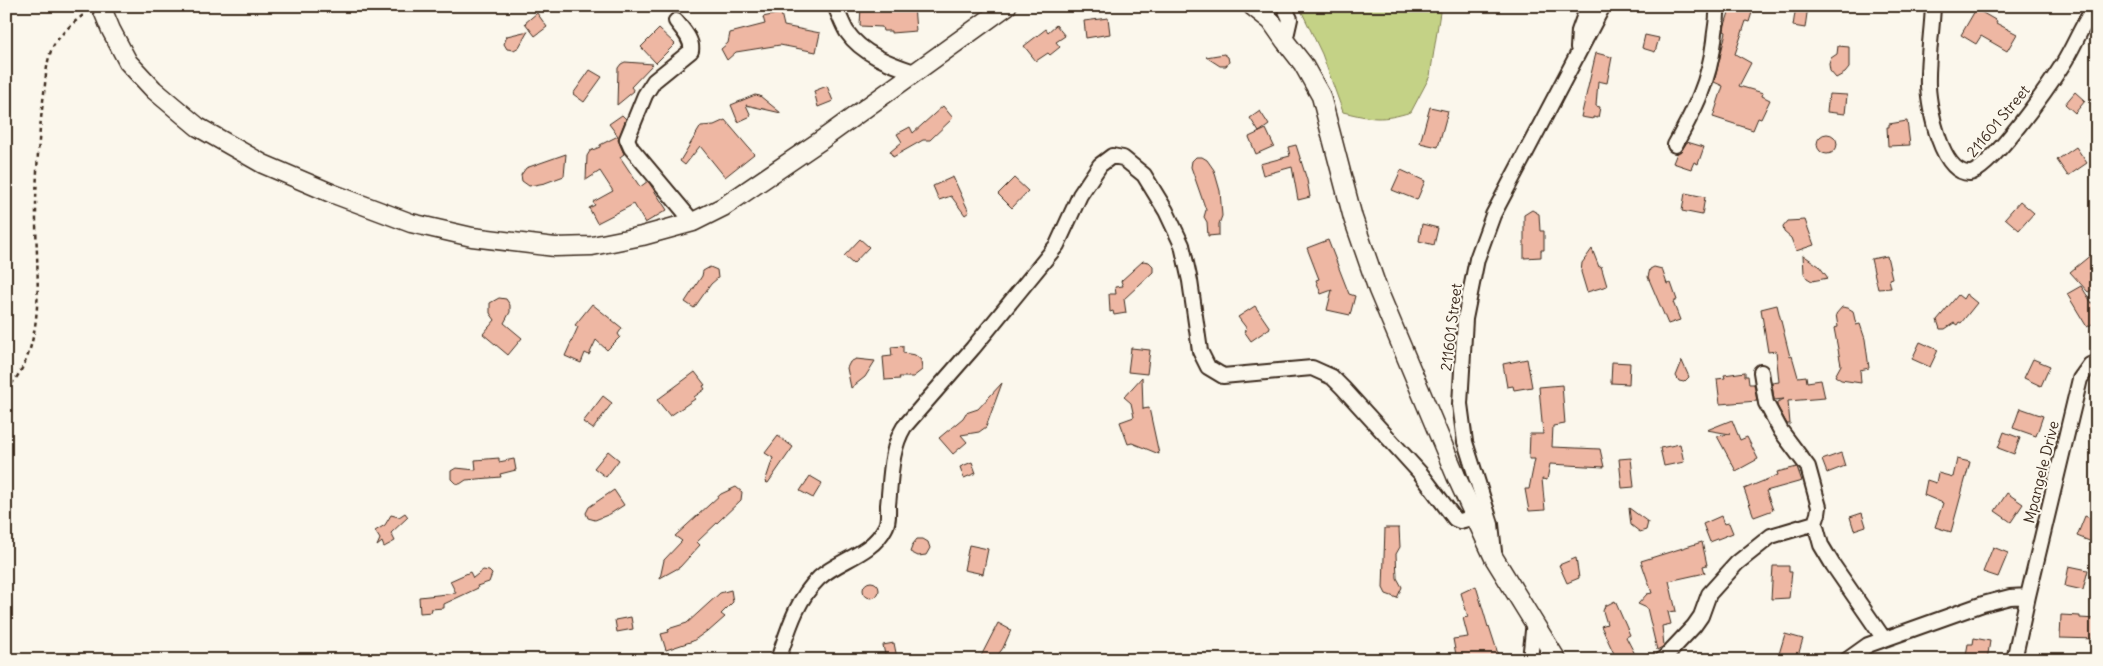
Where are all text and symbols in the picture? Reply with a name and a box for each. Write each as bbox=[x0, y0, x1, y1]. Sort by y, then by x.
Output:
street label: 211601 Street bbox=[1962, 81, 2034, 161]
street label: 211601 Street bbox=[1436, 282, 1466, 372]
street label: Mpangele Drive bbox=[2019, 419, 2063, 525]

